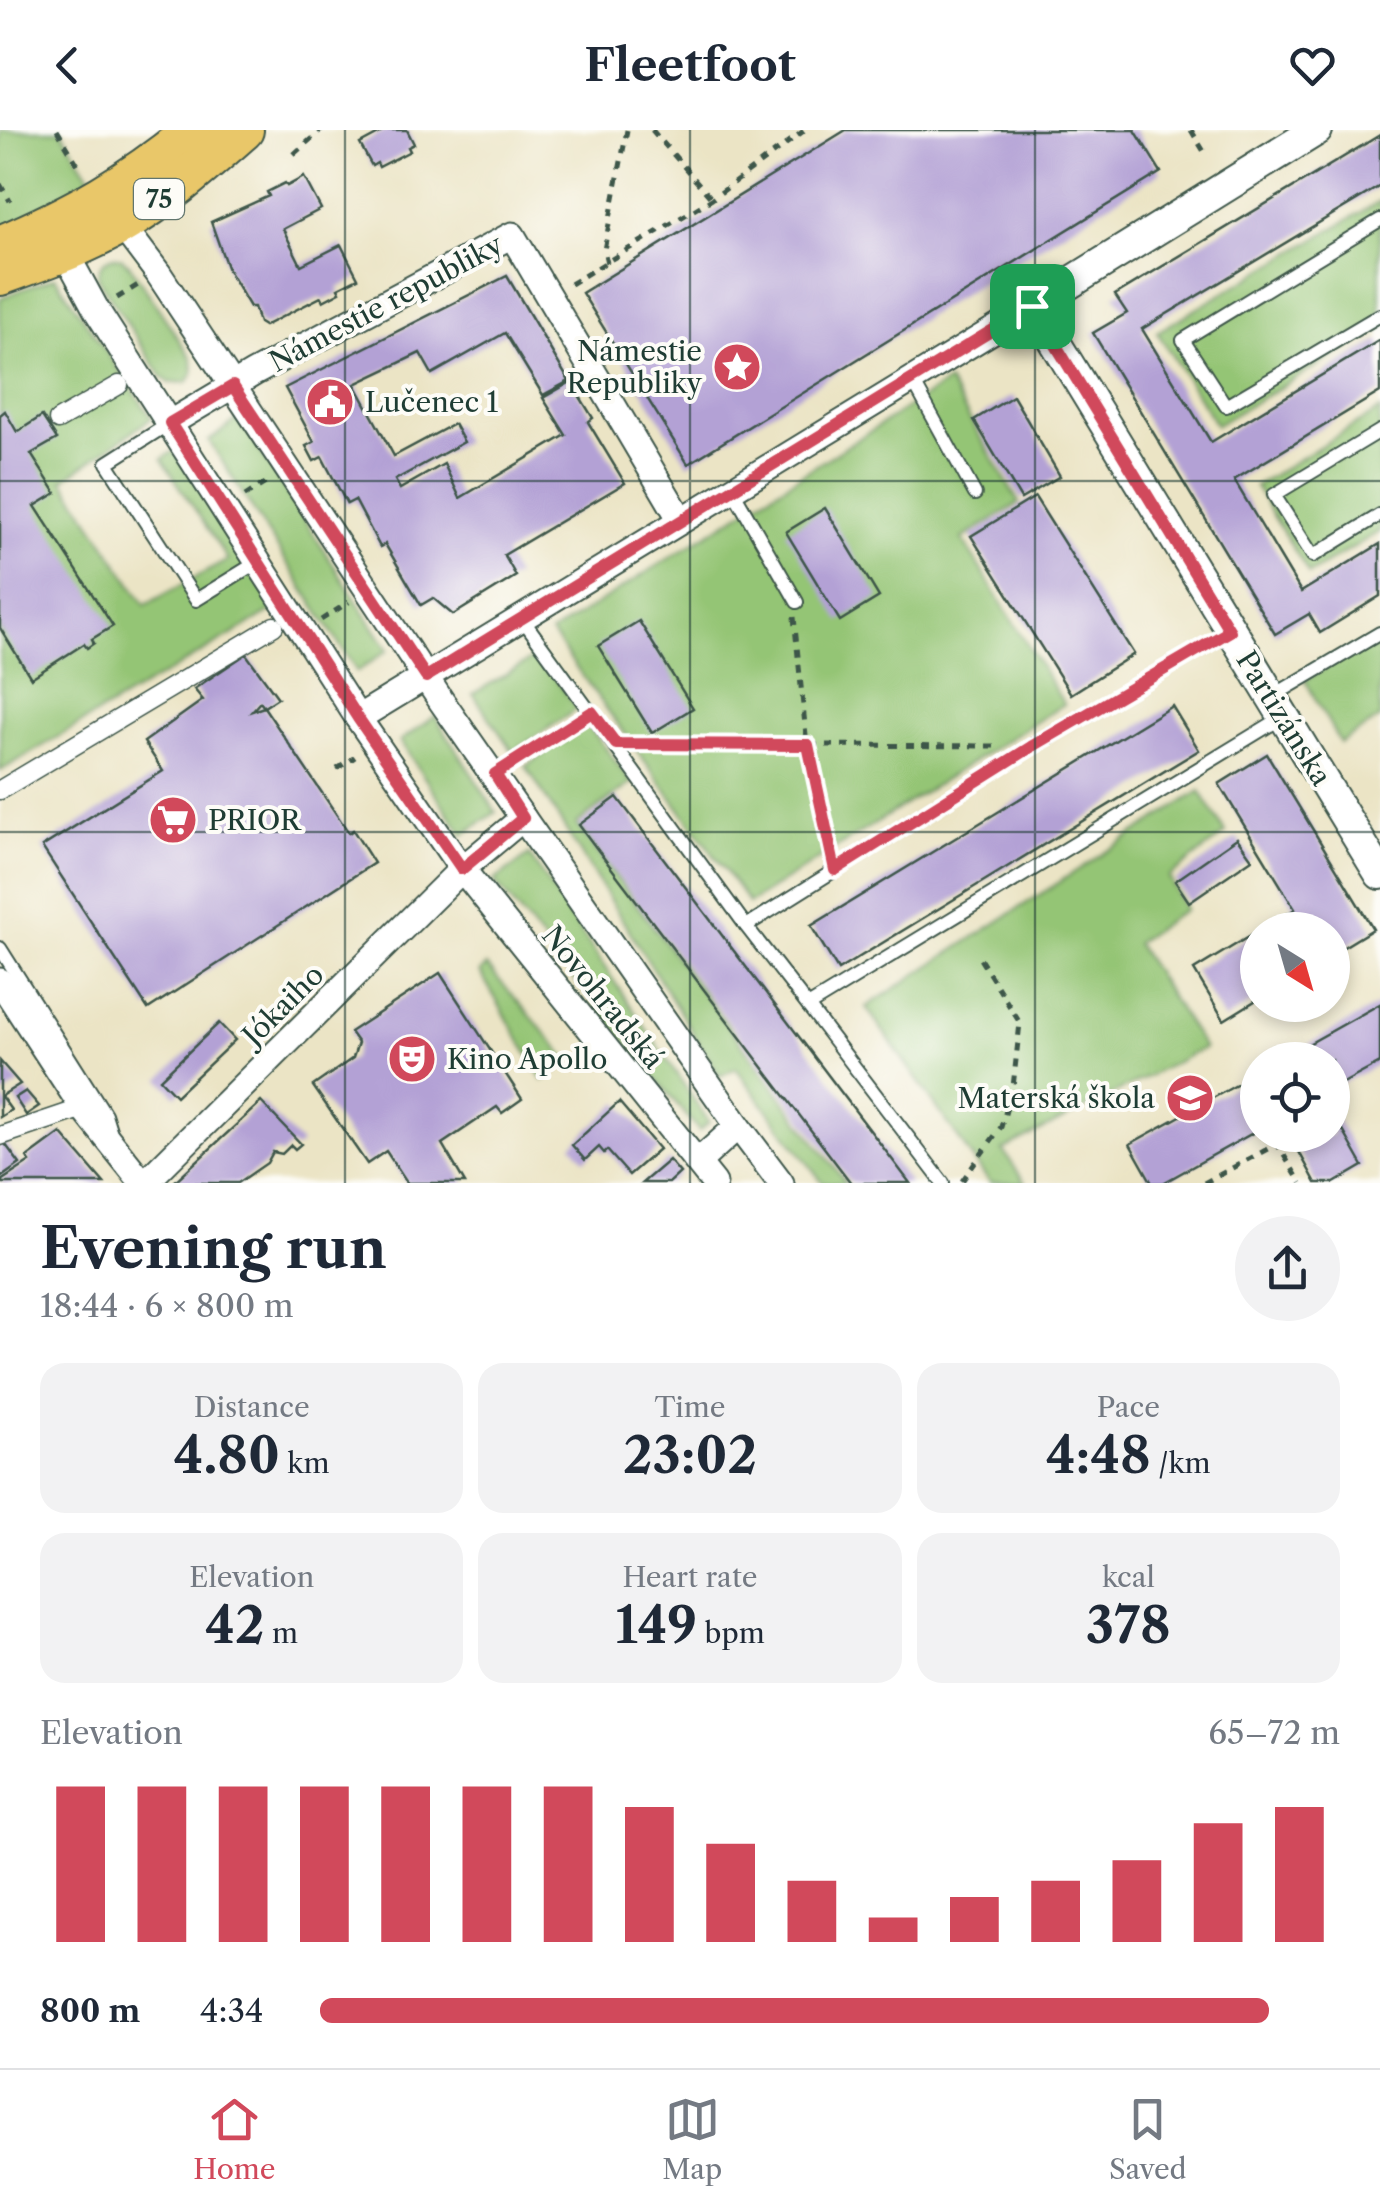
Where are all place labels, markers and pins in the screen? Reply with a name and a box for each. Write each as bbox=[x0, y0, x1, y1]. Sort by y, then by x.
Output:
pin bbox=[990, 264, 1075, 349]
place label: Námestie Republiky bbox=[566, 334, 702, 400]
place icon: Námestie Republiky bbox=[711, 341, 763, 393]
public building icon: Lučenec 1 bbox=[304, 376, 356, 428]
place label: Lučenec 1 bbox=[365, 385, 499, 419]
supermarket icon: PRIOR bbox=[147, 794, 199, 846]
place label: PRIOR bbox=[208, 803, 302, 837]
theatre icon: Kino Apollo bbox=[386, 1033, 438, 1085]
place label: Kino Apollo bbox=[447, 1042, 607, 1076]
school or university icon: Materská škola bbox=[1164, 1072, 1216, 1124]
place label: Materská škola bbox=[958, 1081, 1155, 1115]

